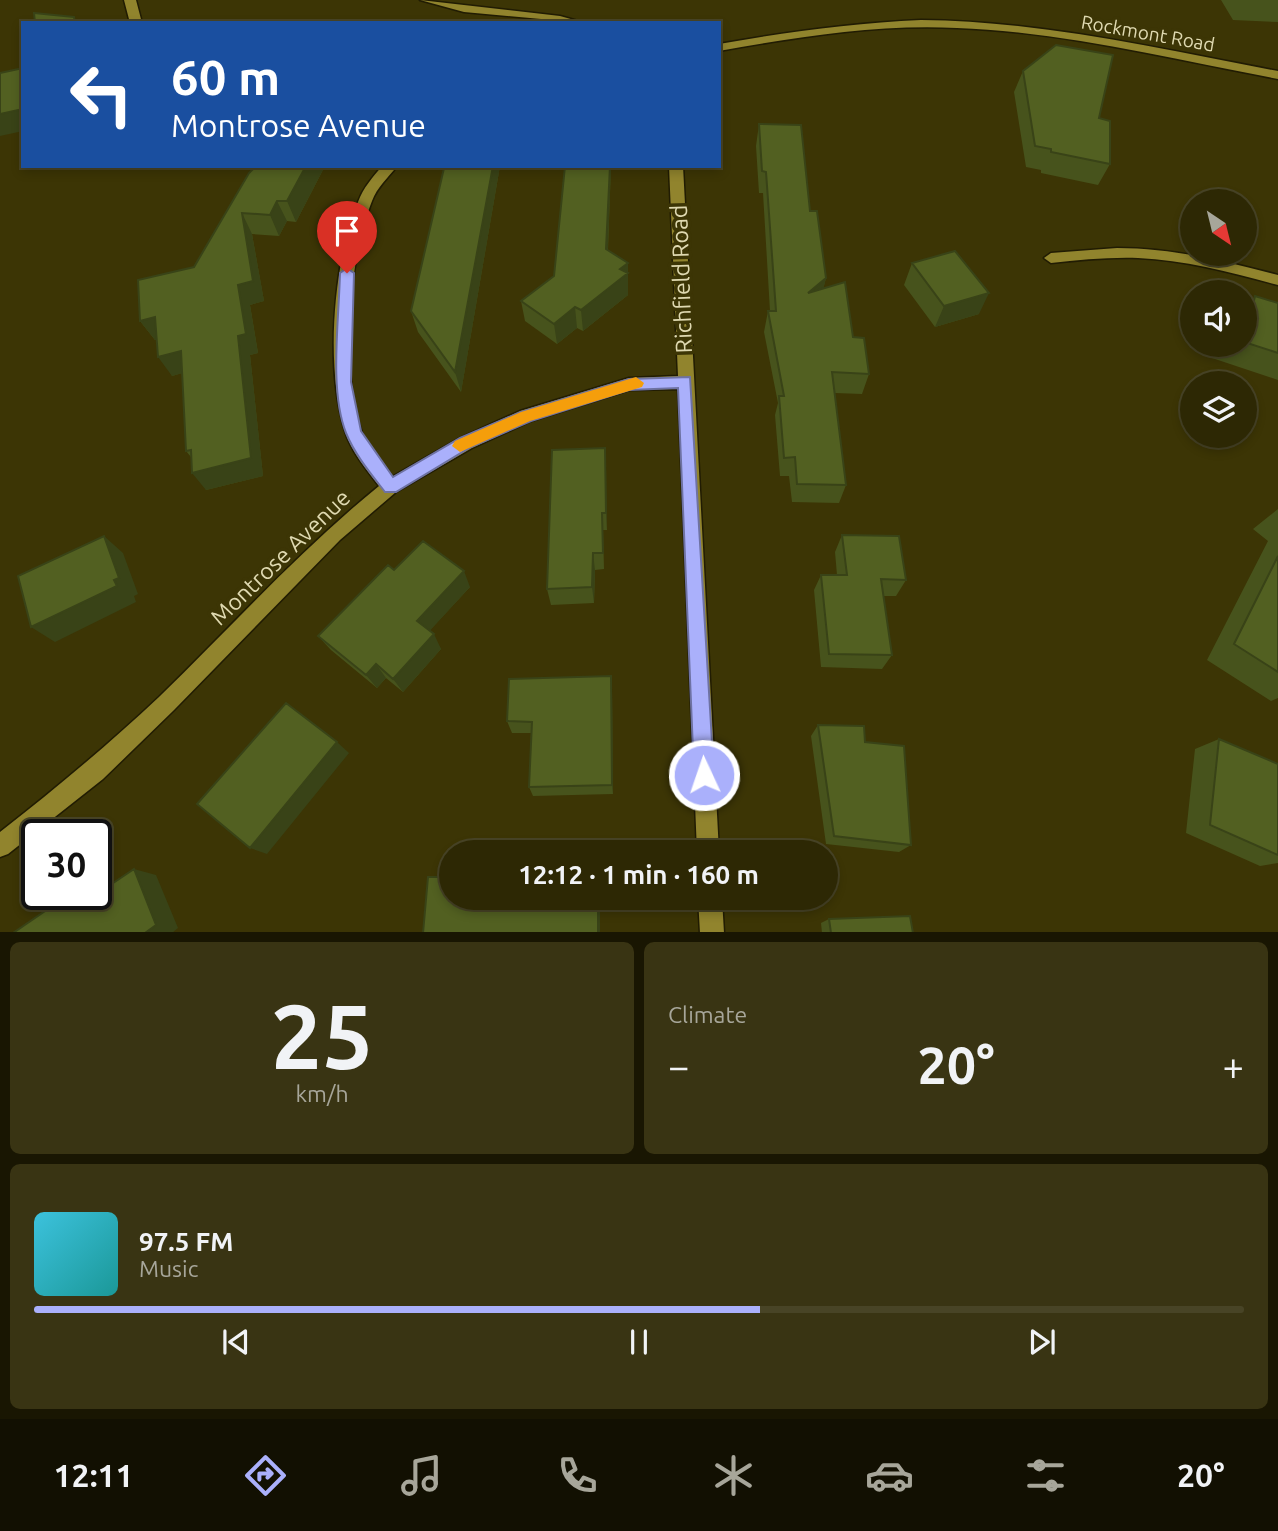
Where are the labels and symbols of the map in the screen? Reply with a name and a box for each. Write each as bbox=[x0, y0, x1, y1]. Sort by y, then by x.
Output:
street label: Rockmont Road bbox=[1079, 10, 1217, 56]
north arrow bbox=[1180, 189, 1256, 266]
pin bbox=[317, 201, 377, 273]
street label: Richfield Road bbox=[666, 204, 696, 354]
street label: Montrose Avenue bbox=[205, 484, 355, 630]
position arrow bbox=[667, 738, 741, 812]
speed limit sign: 30 bbox=[21, 819, 112, 910]

